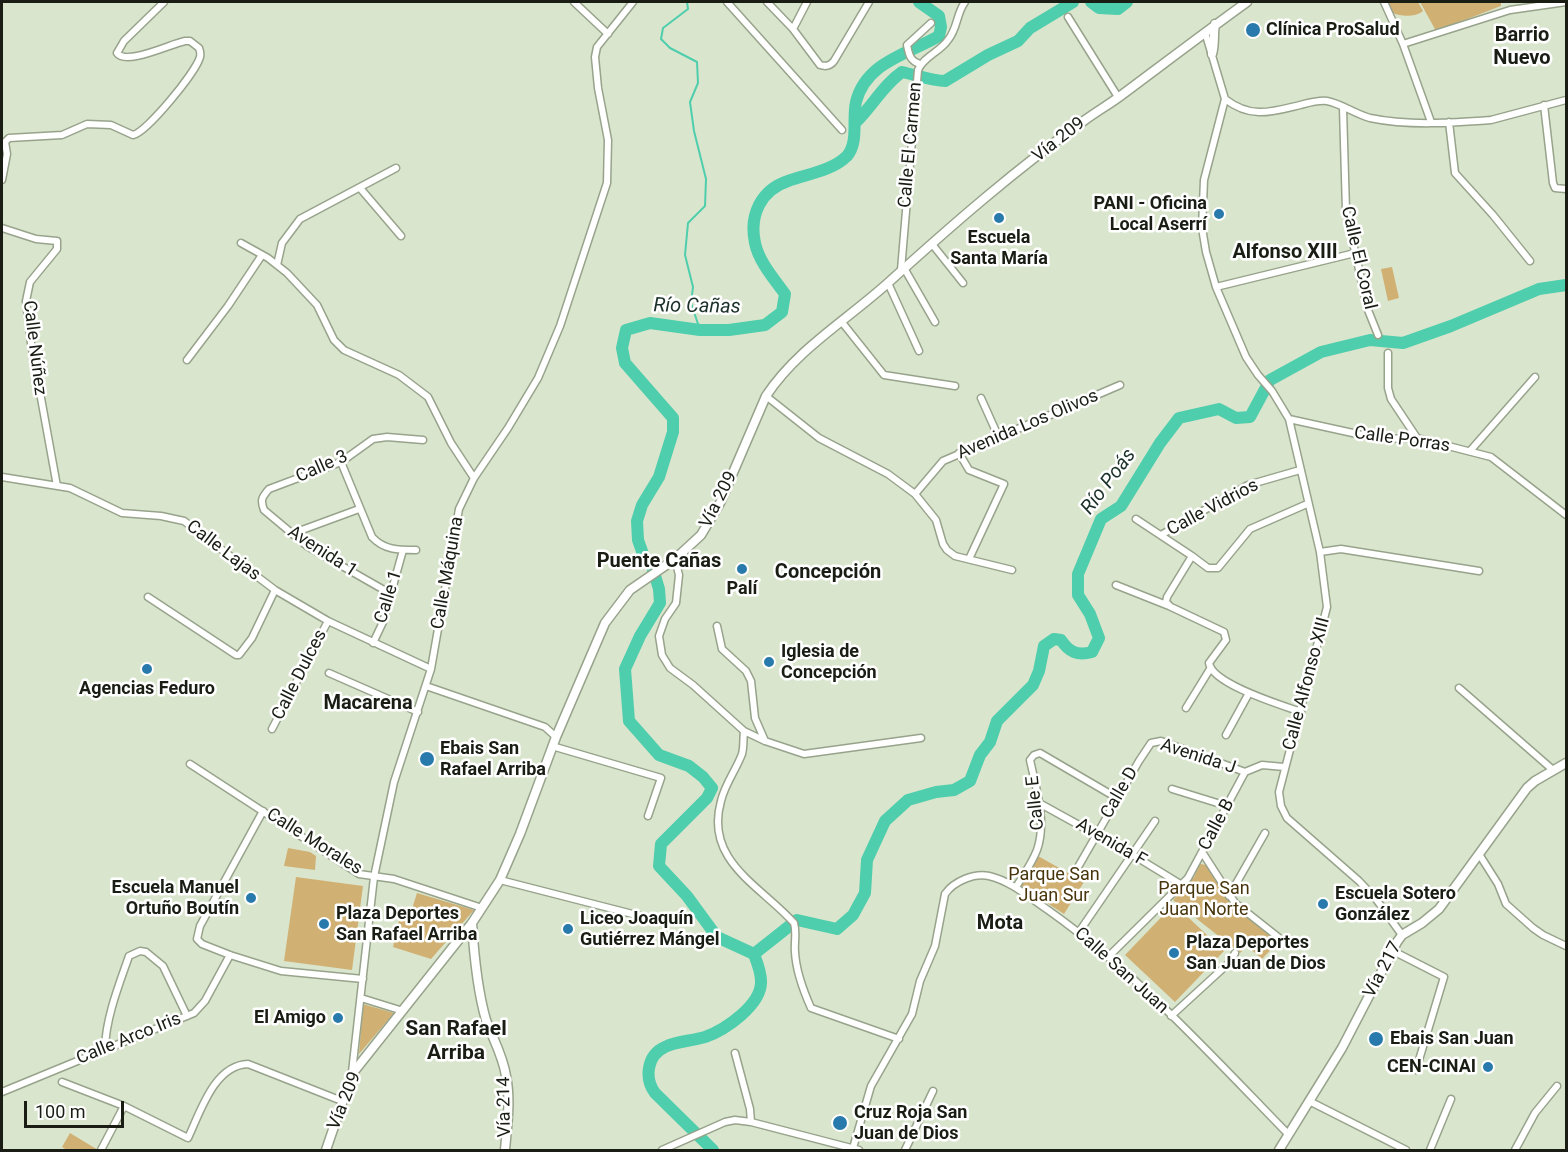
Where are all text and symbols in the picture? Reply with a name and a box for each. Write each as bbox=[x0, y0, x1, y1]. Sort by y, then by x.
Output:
place label: Clínica ProSalud bbox=[1266, 19, 1400, 41]
marker: Clínica ProSalud bbox=[1244, 21, 1262, 39]
district label: Barrio Nuevo bbox=[1493, 24, 1551, 71]
street label: Calle El Carmen bbox=[895, 81, 927, 209]
street label: Vía 209 bbox=[1029, 113, 1089, 167]
place label: PANI - Oficina Local Aserrí bbox=[1093, 193, 1207, 236]
street label: Calle El Coral bbox=[1336, 204, 1380, 312]
marker: PANI - Oficina Local Aserrí bbox=[1212, 207, 1226, 221]
marker: Escuela Santa María bbox=[992, 211, 1006, 225]
place label: Escuela Santa María bbox=[950, 227, 1048, 270]
district label: Alfonso XIII bbox=[1232, 241, 1338, 265]
water label: Río Cañas bbox=[653, 294, 741, 320]
street label: Calle Núñez bbox=[17, 299, 51, 397]
street label: Avenida Los Olivos bbox=[954, 386, 1102, 464]
street label: Calle Porras bbox=[1353, 423, 1451, 457]
water label: Río Poás bbox=[1076, 444, 1142, 520]
street label: Calle 3 bbox=[293, 446, 351, 488]
street label: Vía 209 bbox=[696, 468, 742, 532]
street label: Calle Vidrios bbox=[1164, 475, 1262, 541]
street label: Calle Máquina bbox=[427, 515, 469, 631]
street label: Calle Lajas bbox=[182, 516, 264, 586]
street label: Avenida 1 bbox=[283, 522, 361, 582]
district label: Puente Cañas bbox=[597, 550, 721, 574]
district label: Concepción bbox=[775, 561, 881, 585]
marker: Palí bbox=[735, 562, 749, 576]
street label: Calle 1 bbox=[371, 568, 407, 626]
place label: Palí bbox=[727, 578, 757, 600]
street label: Calle Alfonso XIII bbox=[1279, 615, 1335, 753]
street label: Calle Dulces bbox=[268, 626, 332, 724]
place label: Iglesia de Concepción bbox=[781, 641, 877, 684]
marker: Iglesia de Concepción bbox=[762, 655, 776, 669]
marker: Agencias Feduro bbox=[140, 662, 154, 676]
place label: Agencias Feduro bbox=[79, 678, 215, 700]
district label: Macarena bbox=[323, 692, 413, 716]
street label: Avenida J bbox=[1158, 735, 1238, 779]
place label: Ebais San Rafael Arriba bbox=[440, 738, 546, 780]
marker: Ebais San Rafael Arriba bbox=[418, 750, 436, 768]
street label: Calle D bbox=[1097, 763, 1143, 823]
street label: Calle E bbox=[1022, 775, 1050, 831]
street label: Calle B bbox=[1194, 795, 1240, 855]
street label: Calle Morales bbox=[262, 804, 366, 880]
street label: Avenida F bbox=[1072, 814, 1150, 872]
park label: Parque San Juan Sur bbox=[1008, 864, 1100, 906]
place label: Escuela Manuel Ortuño Boutín bbox=[112, 877, 239, 920]
park label: Parque San Juan Norte bbox=[1158, 878, 1250, 920]
place label: Escuela Sotero González bbox=[1335, 883, 1456, 926]
marker: Escuela Manuel Ortuño Boutín bbox=[244, 891, 258, 905]
marker: Escuela Sotero González bbox=[1316, 897, 1330, 911]
place label: Plaza Deportes San Rafael Arriba bbox=[336, 903, 477, 946]
place label: Liceo Joaquín Gutiérrez Mángel bbox=[580, 908, 720, 950]
district label: Mota bbox=[977, 912, 1023, 936]
marker: Plaza Deportes San Rafael Arriba bbox=[317, 917, 331, 931]
marker: Liceo Joaquín Gutiérrez Mángel bbox=[561, 922, 575, 936]
street label: Calle San Juan bbox=[1070, 923, 1172, 1019]
place label: Plaza Deportes San Juan de Dios bbox=[1186, 932, 1326, 974]
street label: Vía 217 bbox=[1359, 938, 1407, 1002]
marker: Plaza Deportes San Juan de Dios bbox=[1167, 946, 1181, 960]
place label: El Amigo bbox=[254, 1007, 326, 1029]
street label: Calle Arco Iris bbox=[74, 1008, 184, 1070]
marker: El Amigo bbox=[331, 1011, 345, 1025]
district label: San Rafael Arriba bbox=[405, 1017, 507, 1067]
place label: Ebais San Juan bbox=[1390, 1028, 1514, 1050]
marker: Ebais San Juan bbox=[1367, 1030, 1385, 1048]
place label: CEN-CINAI bbox=[1387, 1056, 1476, 1078]
marker: CEN-CINAI bbox=[1481, 1060, 1495, 1074]
street label: Vía 209 bbox=[324, 1069, 366, 1133]
street label: Vía 214 bbox=[494, 1077, 516, 1137]
scale bar bbox=[27, 1089, 128, 1127]
text: 100 m bbox=[35, 1101, 86, 1122]
place label: Cruz Roja San Juan de Dios bbox=[854, 1102, 967, 1144]
marker: Cruz Roja San Juan de Dios bbox=[831, 1114, 849, 1132]

